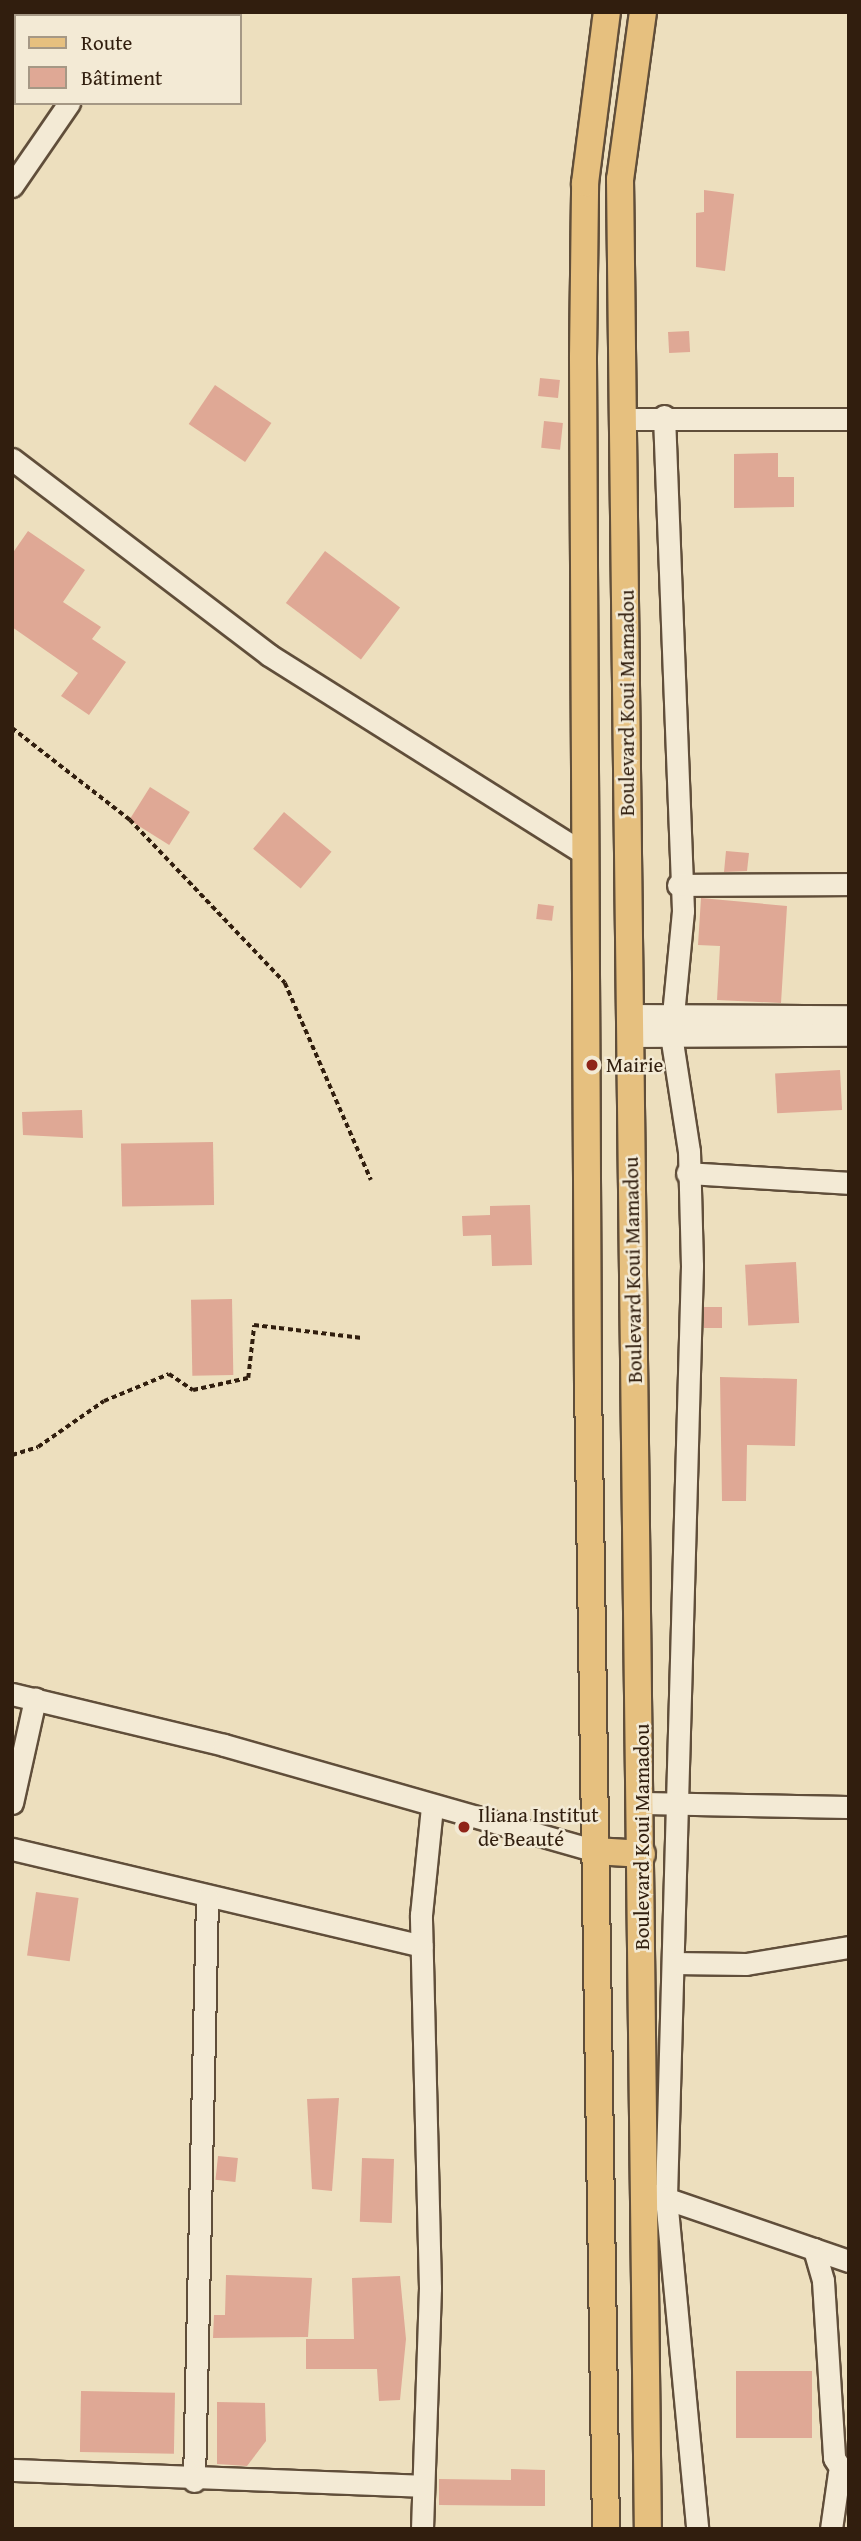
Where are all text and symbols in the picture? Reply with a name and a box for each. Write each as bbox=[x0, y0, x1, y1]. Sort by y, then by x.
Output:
legend bbox=[14, 14, 242, 105]
text: Route bbox=[81, 27, 132, 58]
text: Bâtiment bbox=[81, 62, 162, 93]
street label: Boulevard Koui Mamadou bbox=[614, 590, 640, 816]
place label: Mairie bbox=[606, 1052, 663, 1078]
marker: Mairie bbox=[584, 1057, 600, 1073]
street label: Boulevard Koui Mamadou bbox=[618, 1157, 648, 1383]
street label: Boulevard Koui Mamadou bbox=[629, 1724, 655, 1950]
place label: Iliana Institut de Beauté bbox=[478, 1802, 599, 1852]
marker: Iliana Institut de Beauté bbox=[456, 1819, 472, 1835]

